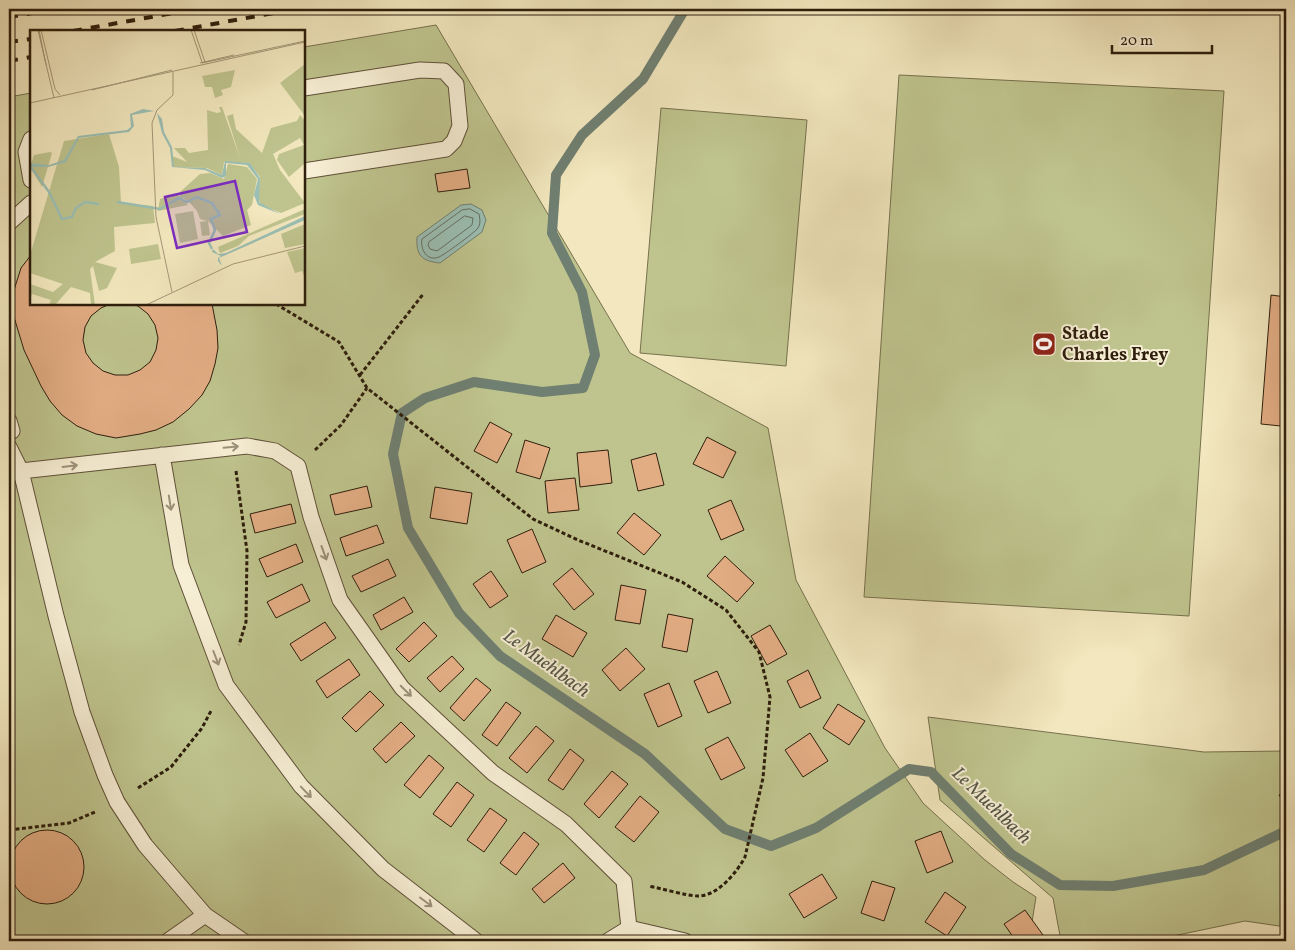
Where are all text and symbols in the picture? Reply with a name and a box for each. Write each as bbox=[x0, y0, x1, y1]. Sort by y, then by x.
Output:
scale bar bbox=[1112, 22, 1212, 54]
inset map bbox=[30, 30, 305, 305]
text: 20 m bbox=[1120, 31, 1153, 52]
place label: Stade Charles Frey bbox=[1062, 322, 1168, 368]
sports icon: Stade Charles Frey bbox=[1031, 331, 1057, 357]
one-way arrow bbox=[223, 442, 239, 451]
one-way arrow bbox=[61, 461, 77, 471]
one-way arrow bbox=[166, 495, 176, 511]
one-way arrow bbox=[320, 545, 329, 560]
water label: Le Muehlbach bbox=[497, 624, 595, 704]
one-way arrow bbox=[212, 650, 221, 665]
one-way arrow bbox=[400, 685, 412, 698]
water label: Le Muehlbach bbox=[945, 761, 1037, 851]
one-way arrow bbox=[300, 786, 313, 798]
one-way arrow bbox=[419, 896, 432, 907]

